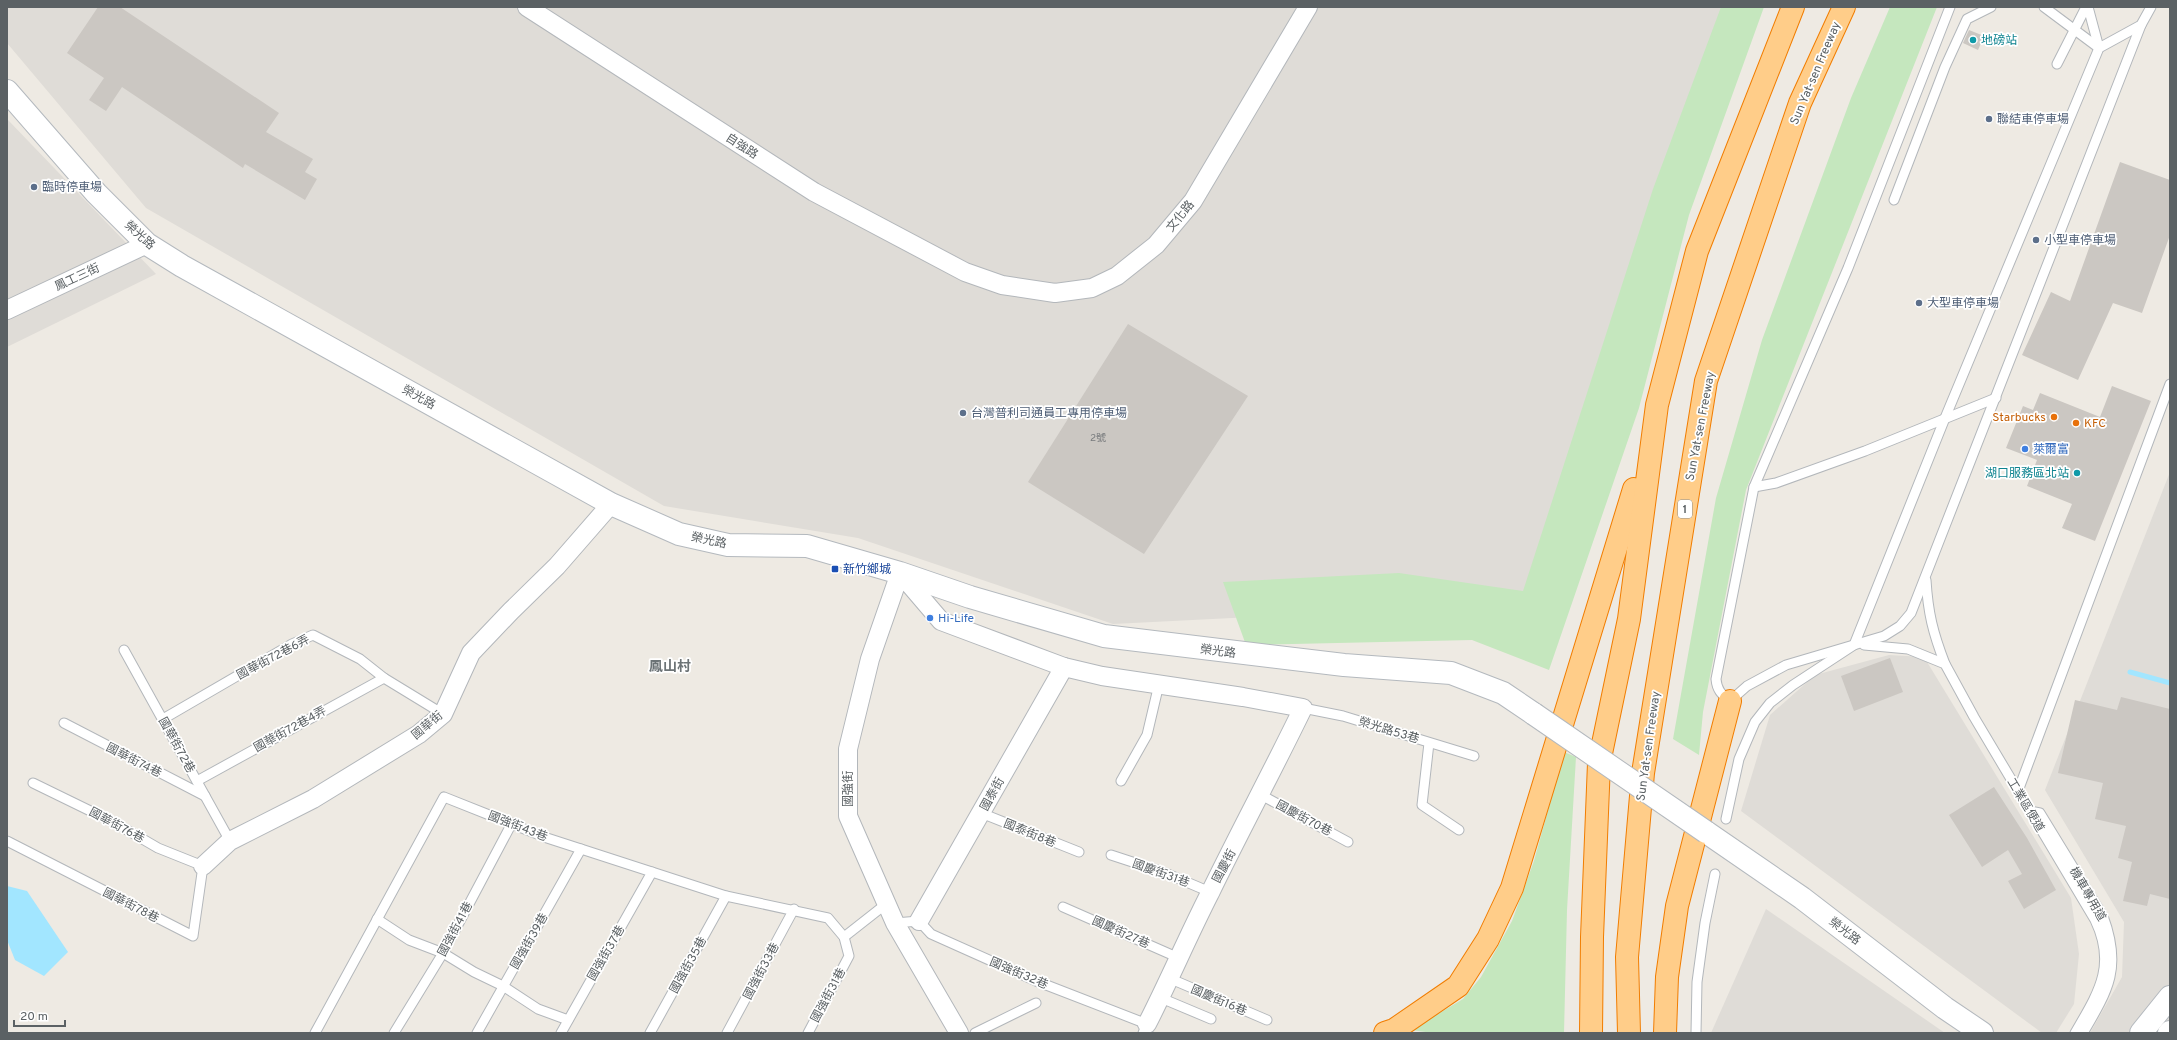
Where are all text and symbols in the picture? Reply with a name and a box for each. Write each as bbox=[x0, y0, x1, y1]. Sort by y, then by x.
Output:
street label: Sun Yat-sen Freeway bbox=[1787, 19, 1845, 128]
place label: 地磅站 bbox=[1981, 33, 2017, 49]
marker: 地磅站 bbox=[1968, 35, 1978, 45]
place label: 聯結車停車場 bbox=[1997, 112, 2069, 128]
marker: 聯結車停車場 bbox=[1984, 114, 1994, 124]
street label: 自強路 bbox=[722, 130, 761, 163]
place label: 臨時停車場 bbox=[42, 180, 102, 196]
marker: 臨時停車場 bbox=[29, 182, 39, 192]
street label: 文化路 bbox=[1163, 198, 1198, 236]
street label: 榮光路 bbox=[121, 218, 158, 254]
place label: 小型車停車場 bbox=[2044, 233, 2116, 249]
marker: 小型車停車場 bbox=[2031, 235, 2041, 245]
street label: 鳳工三街 bbox=[52, 261, 103, 295]
place label: 大型車停車場 bbox=[1927, 296, 1999, 312]
marker: 大型車停車場 bbox=[1914, 298, 1924, 308]
street label: Sun Yat-sen Freeway bbox=[1683, 370, 1719, 482]
street label: 榮光路 bbox=[399, 382, 438, 414]
place label: 台灣普利司通員工專用停車場 bbox=[971, 406, 1127, 422]
marker: 台灣普利司通員工專用停車場 bbox=[958, 408, 968, 418]
place label: Starbucks bbox=[1992, 410, 2046, 426]
marker: Starbucks bbox=[2049, 412, 2059, 422]
place label: KFC bbox=[2084, 416, 2106, 432]
marker: KFC bbox=[2071, 418, 2081, 428]
house number: 2號 bbox=[1090, 432, 1106, 445]
place label: 萊爾富 bbox=[2033, 442, 2069, 458]
marker: 萊爾富 bbox=[2020, 444, 2030, 454]
place label: 湖口服務區北站 bbox=[1985, 466, 2069, 482]
marker: 湖口服務區北站 bbox=[2072, 468, 2082, 478]
road number: 1 bbox=[1678, 500, 1692, 518]
street label: 榮光路 bbox=[690, 529, 728, 553]
place label: 新竹鄉城 bbox=[843, 562, 891, 578]
marker: 新竹鄉城 bbox=[830, 564, 840, 574]
place label: Hi-Life bbox=[938, 611, 974, 627]
marker: Hi-Life bbox=[925, 613, 935, 623]
street label: 國華街72巷6弄 bbox=[234, 632, 313, 684]
street label: 榮光路 bbox=[1199, 642, 1237, 662]
district label: 鳳山村 bbox=[649, 658, 691, 676]
street label: Sun Yat-sen Freeway bbox=[1633, 690, 1665, 802]
street label: 國華街72巷4弄 bbox=[251, 703, 330, 756]
street label: 國華街 bbox=[409, 708, 447, 743]
street label: 榮光路53巷 bbox=[1356, 714, 1421, 748]
street label: 國華街72巷 bbox=[154, 715, 198, 776]
street label: 國華街74巷 bbox=[103, 740, 164, 782]
street label: 國強街 bbox=[841, 771, 857, 807]
street label: 國泰街 bbox=[977, 775, 1009, 814]
street label: 工業區便道 bbox=[2003, 776, 2047, 835]
street label: 國慶街70巷 bbox=[1273, 797, 1334, 840]
street label: 國華街76巷 bbox=[86, 805, 147, 847]
street label: 國強街43巷 bbox=[486, 808, 550, 846]
street label: 國泰街8巷 bbox=[1001, 816, 1058, 852]
street label: 國慶街 bbox=[1209, 847, 1240, 886]
street label: 國慶街31巷 bbox=[1130, 856, 1191, 892]
street label: 機車專用道 bbox=[2065, 865, 2109, 924]
street label: 國華街78巷 bbox=[100, 885, 161, 927]
street label: 國強街41巷 bbox=[435, 899, 477, 960]
street label: 國強街39巷 bbox=[507, 911, 552, 972]
street label: 國慶街27巷 bbox=[1089, 913, 1152, 953]
street label: 榮光路 bbox=[1825, 914, 1863, 949]
street label: 國強街37巷 bbox=[585, 923, 629, 984]
street label: 國強街35巷 bbox=[667, 934, 711, 997]
street label: 國強街33巷 bbox=[740, 940, 784, 1003]
street label: 國強街32巷 bbox=[987, 954, 1050, 993]
street label: 國強街31巷 bbox=[808, 965, 850, 1026]
street label: 國慶街16巷 bbox=[1188, 982, 1249, 1020]
scale bar bbox=[14, 1002, 65, 1028]
text: 20 m bbox=[20, 1009, 48, 1025]

